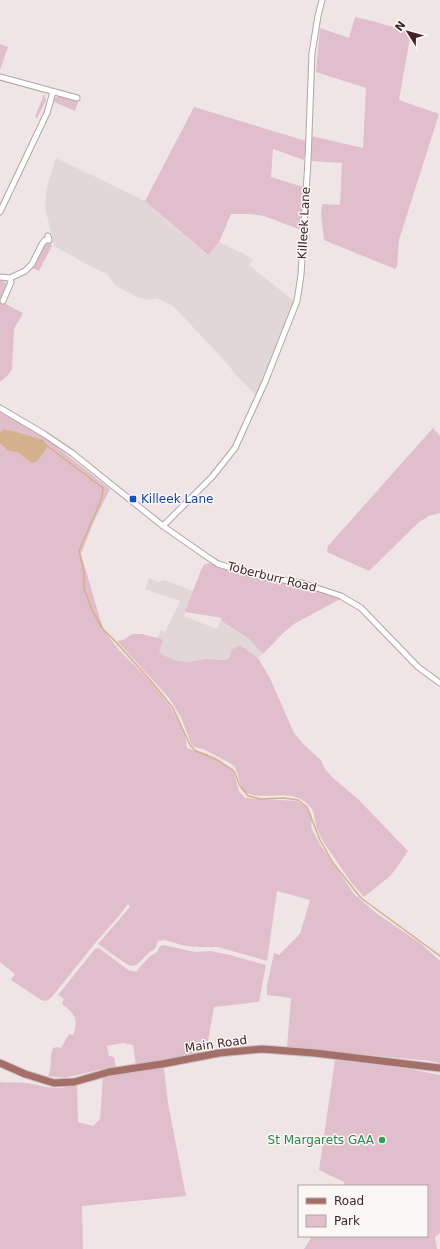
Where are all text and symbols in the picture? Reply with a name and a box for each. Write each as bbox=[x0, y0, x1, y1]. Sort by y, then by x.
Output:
north arrow bbox=[388, 12, 428, 52]
text: N bbox=[392, 19, 408, 34]
street label: Killeek Lane bbox=[295, 186, 313, 260]
place label: Killeek Lane bbox=[141, 492, 213, 506]
marker: Killeek Lane bbox=[128, 494, 138, 504]
street label: Toberburr Road bbox=[225, 559, 318, 595]
street label: Main Road bbox=[184, 1033, 248, 1055]
place label: St Margarets GAA bbox=[268, 1133, 375, 1147]
marker: St Margarets GAA bbox=[377, 1135, 387, 1145]
legend bbox=[298, 1185, 428, 1237]
text: Road bbox=[334, 1194, 364, 1208]
text: Park bbox=[334, 1214, 360, 1228]

